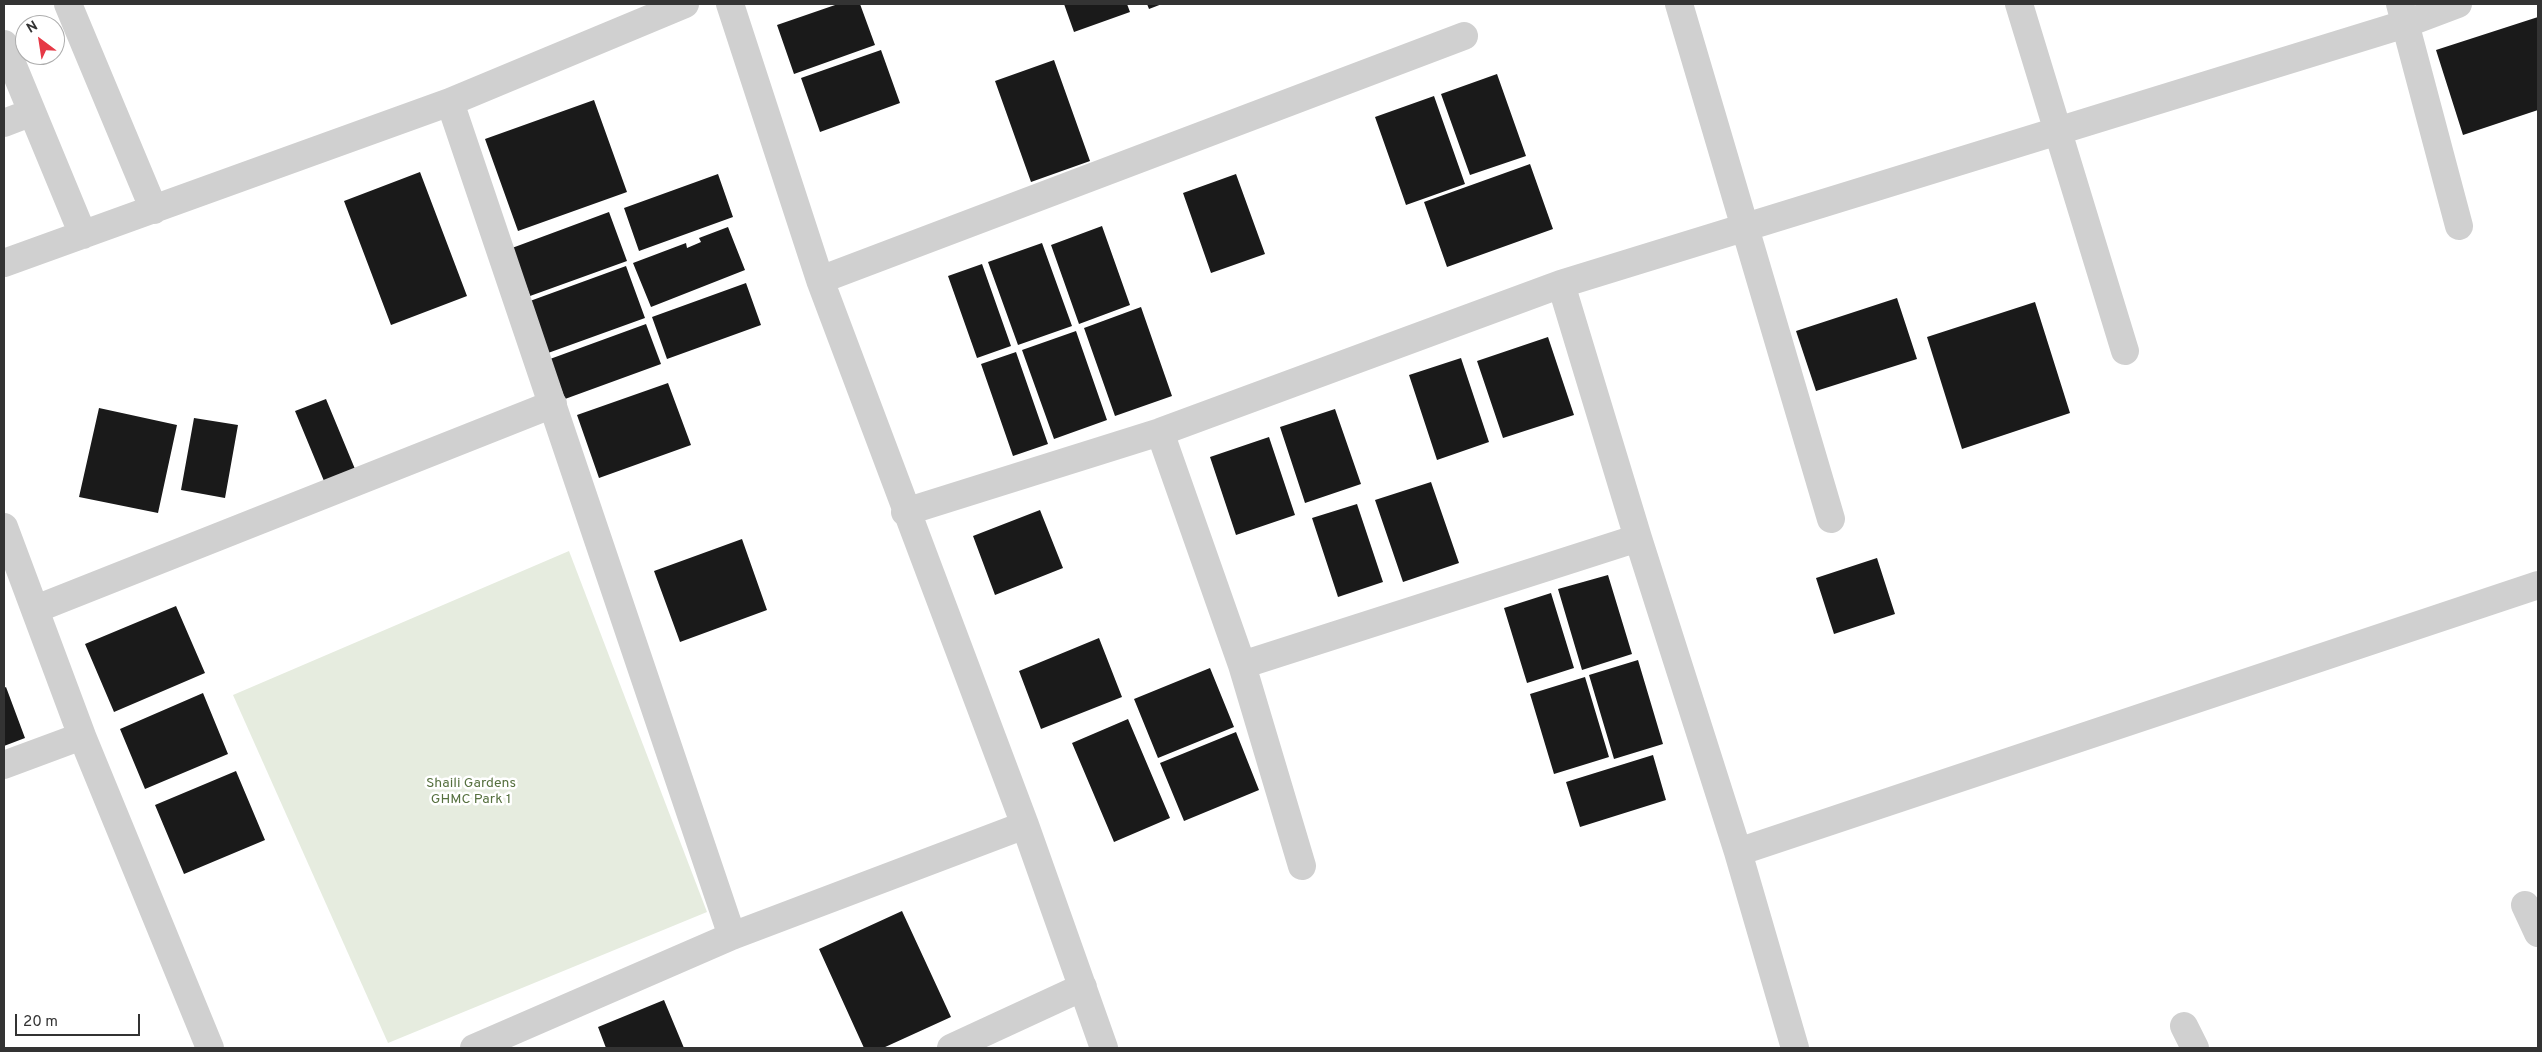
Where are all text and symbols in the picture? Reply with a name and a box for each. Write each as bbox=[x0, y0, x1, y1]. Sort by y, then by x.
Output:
north arrow bbox=[15, 15, 65, 65]
text: N bbox=[24, 18, 41, 37]
park label: Shaili Gardens GHMC Park 1 bbox=[426, 776, 516, 809]
scale bar bbox=[18, 1004, 142, 1036]
text: 20 m bbox=[23, 1013, 58, 1032]

